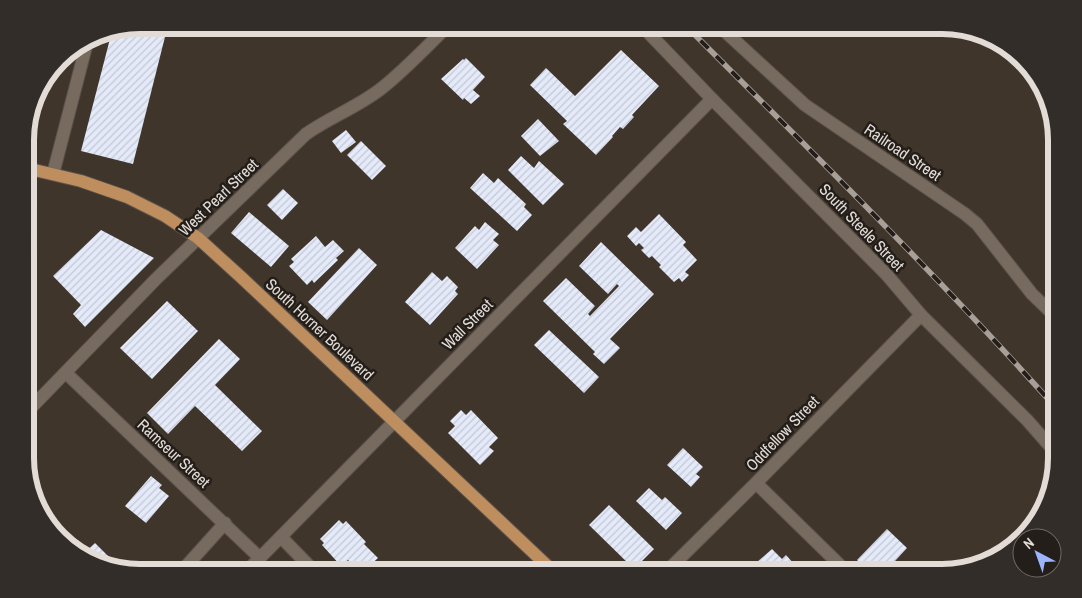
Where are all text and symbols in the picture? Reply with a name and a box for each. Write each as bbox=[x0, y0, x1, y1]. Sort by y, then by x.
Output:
street label: Railroad Street bbox=[860, 118, 946, 186]
street label: West Pearl Street bbox=[173, 153, 263, 241]
street label: South Steele Street bbox=[815, 178, 910, 276]
street label: South Horner Boulevard bbox=[261, 273, 379, 385]
street label: Wall Street bbox=[437, 293, 498, 354]
street label: Oddfellow Street bbox=[740, 390, 824, 476]
street label: Ramseur Street bbox=[133, 414, 215, 493]
north arrow bbox=[1012, 528, 1062, 578]
text: N bbox=[1019, 534, 1038, 553]

